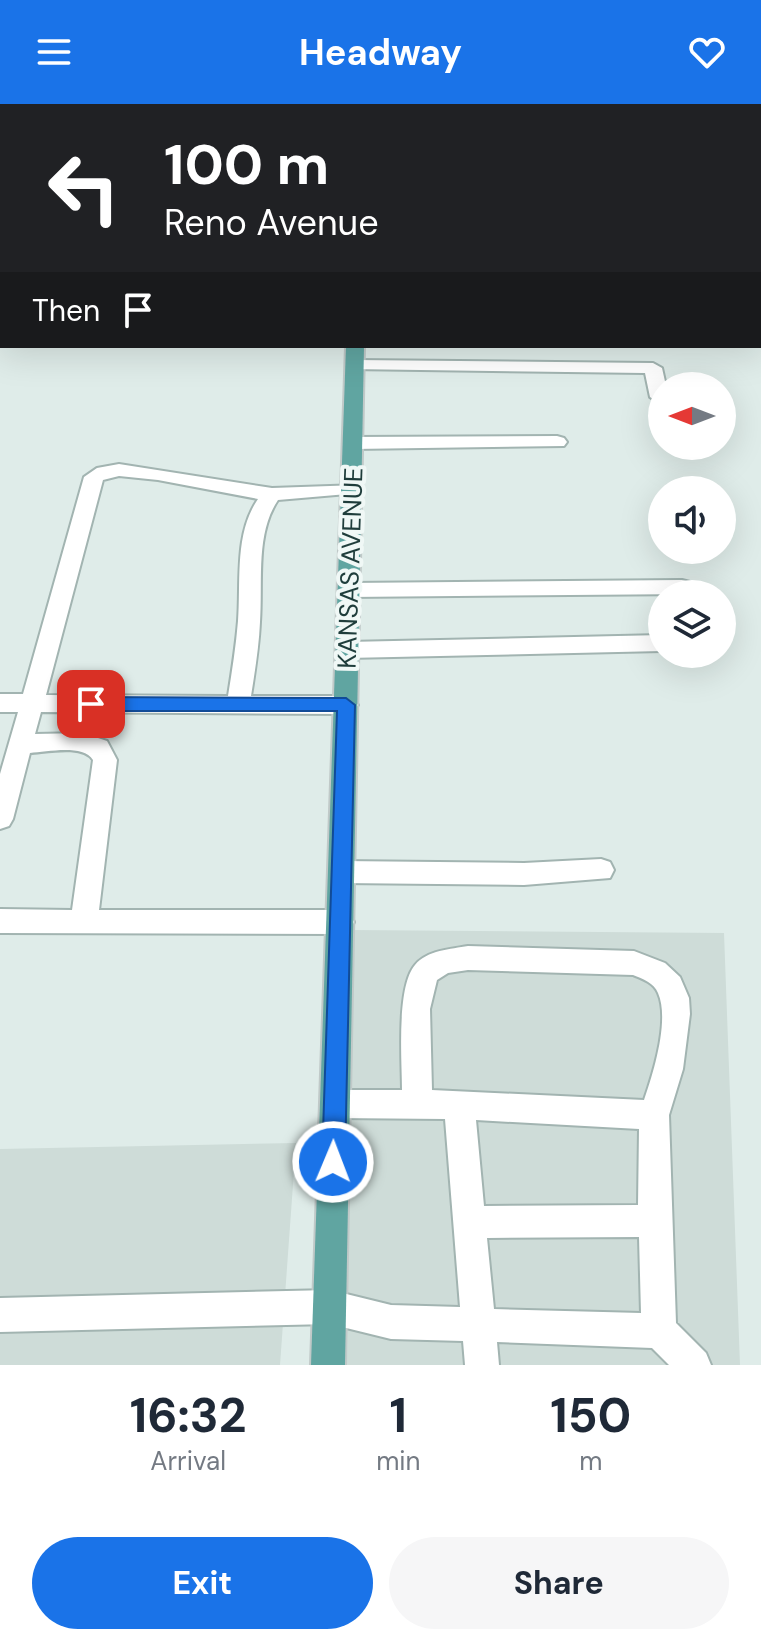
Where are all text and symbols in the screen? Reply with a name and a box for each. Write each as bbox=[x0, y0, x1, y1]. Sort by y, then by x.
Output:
text: Headway bbox=[299, 29, 462, 76]
icon: menu bbox=[32, 30, 76, 74]
icon: heart bbox=[685, 30, 729, 74]
text: 100 m bbox=[164, 128, 329, 201]
icon: left bbox=[32, 136, 136, 240]
text: Reno Avenue bbox=[164, 199, 379, 246]
icon: arrive bbox=[116, 288, 160, 332]
text: Then bbox=[32, 291, 100, 330]
north arrow bbox=[648, 372, 736, 460]
map controls bbox=[648, 372, 736, 668]
street label: KANSAS AVENUE bbox=[329, 467, 371, 669]
button: sound bbox=[648, 476, 736, 564]
button: layers bbox=[648, 580, 736, 668]
pin bbox=[57, 670, 125, 738]
icon: arrive bbox=[69, 682, 113, 726]
position arrow bbox=[291, 1120, 375, 1204]
text: 16:32 bbox=[130, 1384, 246, 1447]
text: 1 bbox=[390, 1384, 407, 1447]
text: 150 bbox=[550, 1384, 631, 1447]
text: Arrival bbox=[150, 1444, 226, 1478]
text: min bbox=[376, 1444, 420, 1478]
text: m bbox=[579, 1444, 602, 1478]
button: Exit bbox=[32, 1537, 373, 1629]
button: Share bbox=[389, 1537, 729, 1629]

